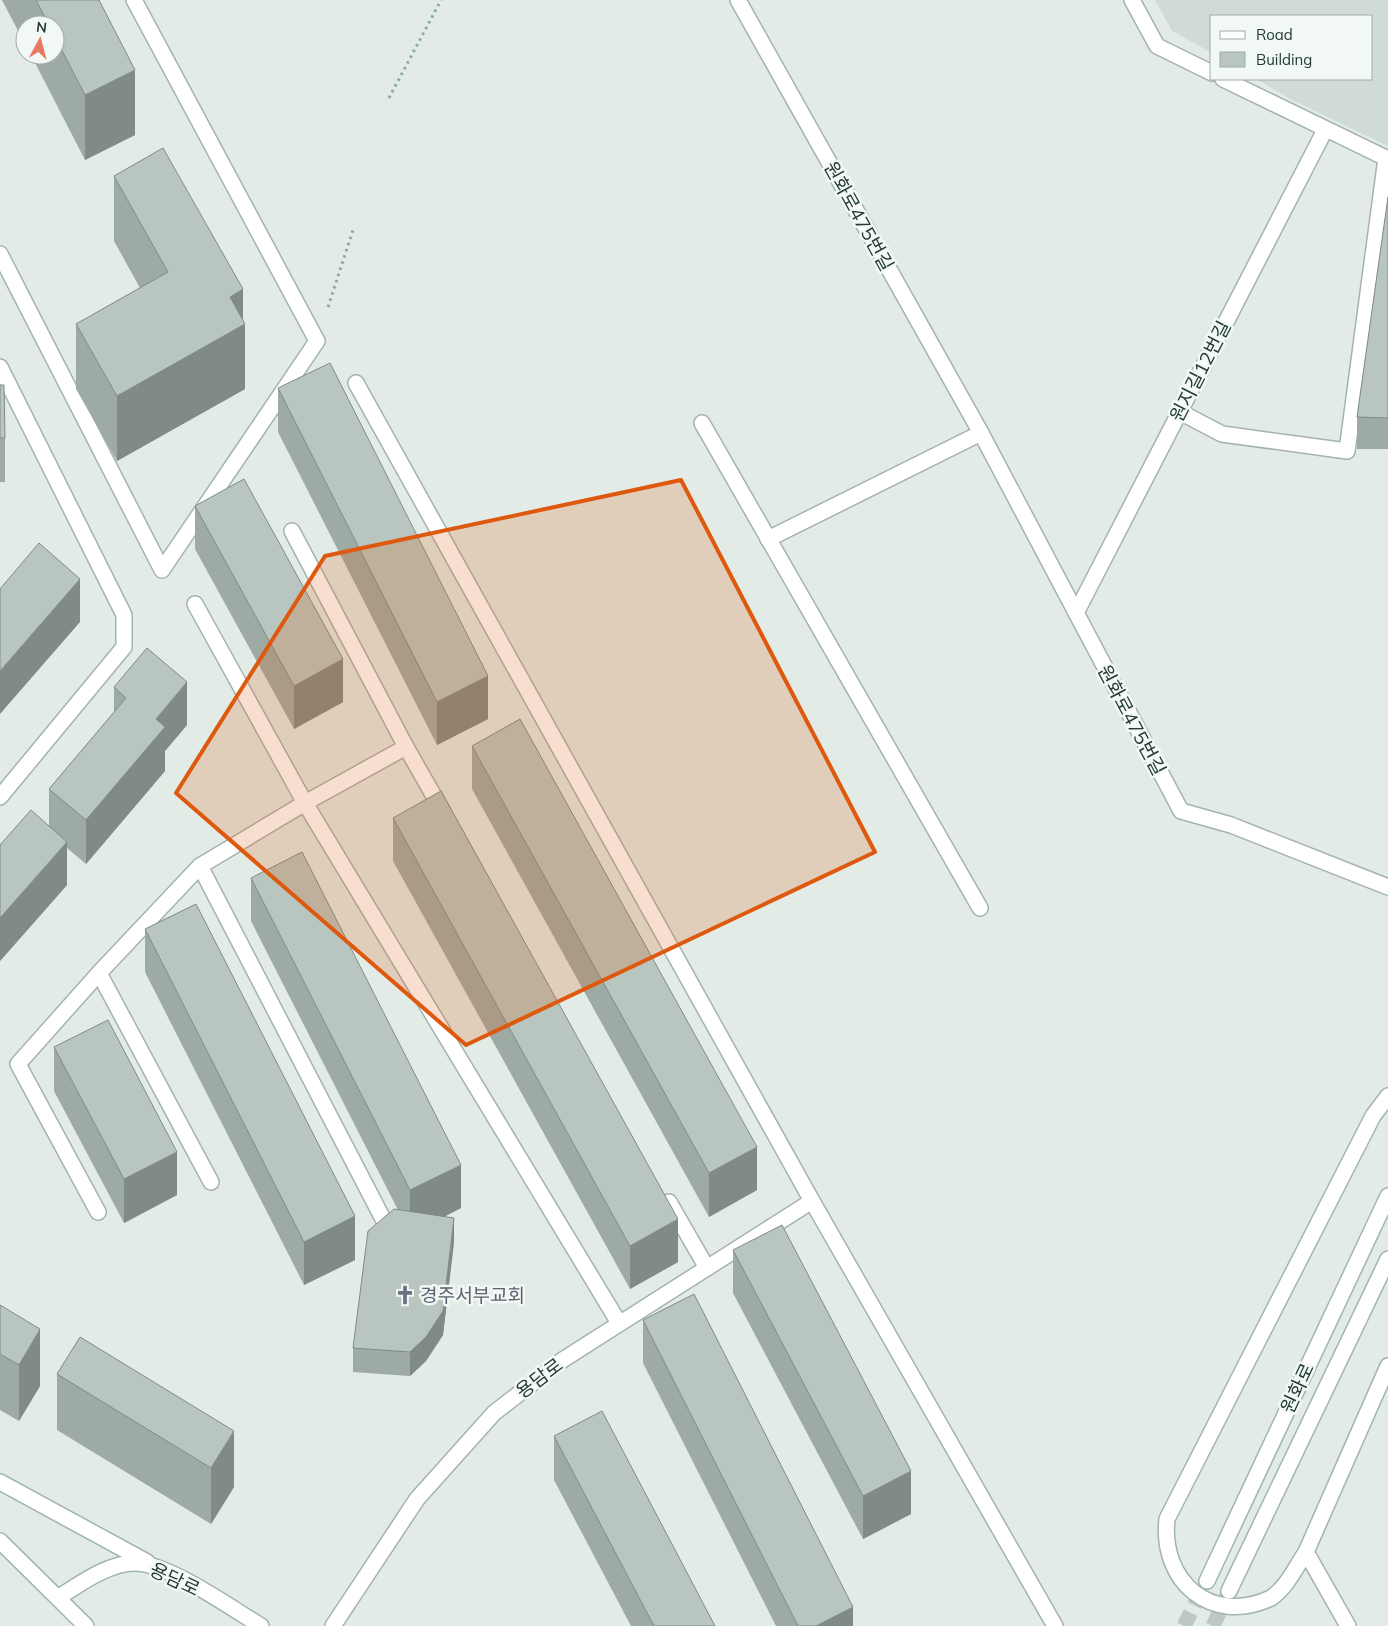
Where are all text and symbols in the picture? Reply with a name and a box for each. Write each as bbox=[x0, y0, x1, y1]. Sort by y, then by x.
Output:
north arrow bbox=[15, 15, 65, 65]
legend bbox=[1210, 15, 1373, 80]
text: N bbox=[35, 18, 48, 37]
text: Road bbox=[1256, 25, 1293, 44]
text: Building bbox=[1256, 50, 1312, 69]
street label: 원화로475번길 bbox=[819, 157, 899, 275]
street label: 원지길12번길 bbox=[1164, 316, 1236, 426]
street label: 원화로475번길 bbox=[1093, 661, 1171, 779]
place label: 경주서부교회 bbox=[420, 1283, 525, 1307]
church icon: 경주서부교회 bbox=[394, 1284, 416, 1306]
street label: 용담로 bbox=[511, 1353, 567, 1403]
street label: 원화로 bbox=[1275, 1359, 1319, 1417]
street label: 용담로 bbox=[146, 1557, 204, 1601]

